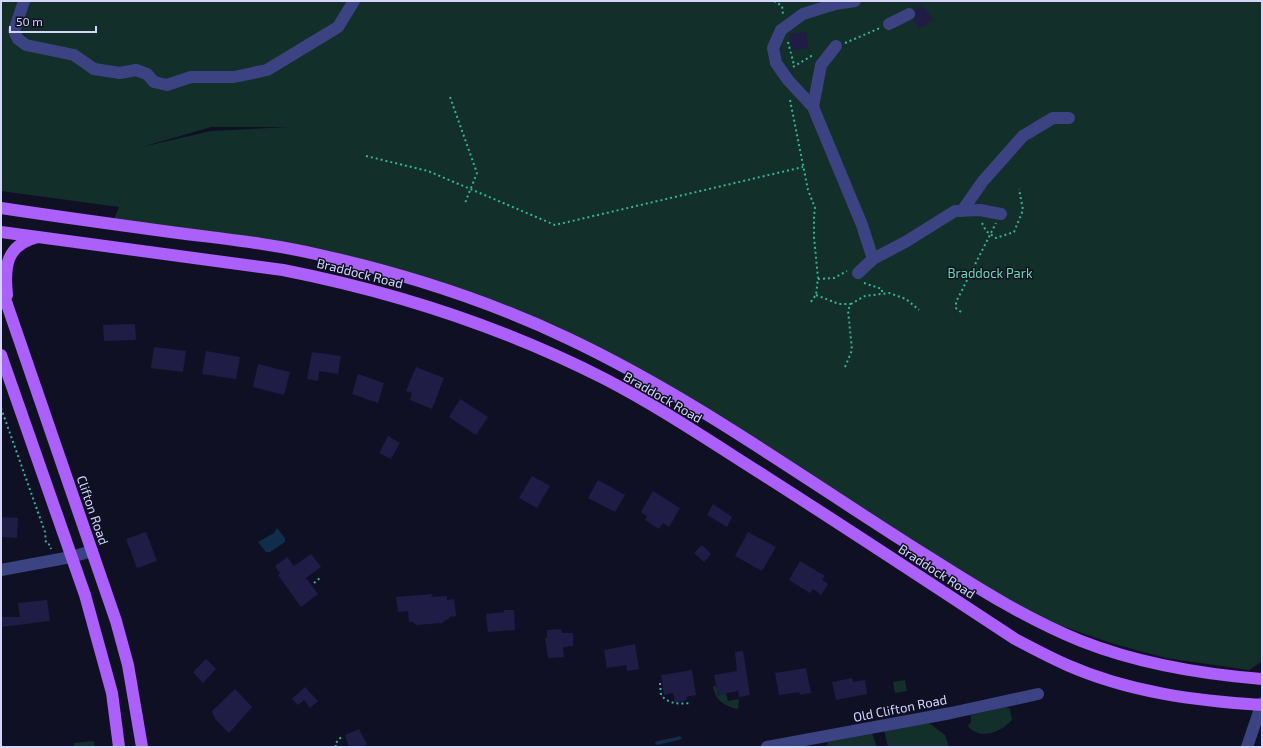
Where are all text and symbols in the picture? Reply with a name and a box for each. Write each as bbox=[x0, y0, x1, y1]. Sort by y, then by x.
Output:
scale bar bbox=[10, 8, 96, 34]
text: 50 m bbox=[16, 14, 43, 28]
street label: Braddock Road bbox=[315, 255, 405, 291]
park label: Braddock Park bbox=[947, 265, 1033, 281]
street label: Braddock Road bbox=[621, 368, 705, 426]
street label: Clifton Road bbox=[74, 473, 112, 547]
street label: Braddock Road bbox=[896, 540, 978, 602]
street label: Old Clifton Road bbox=[852, 691, 948, 725]

